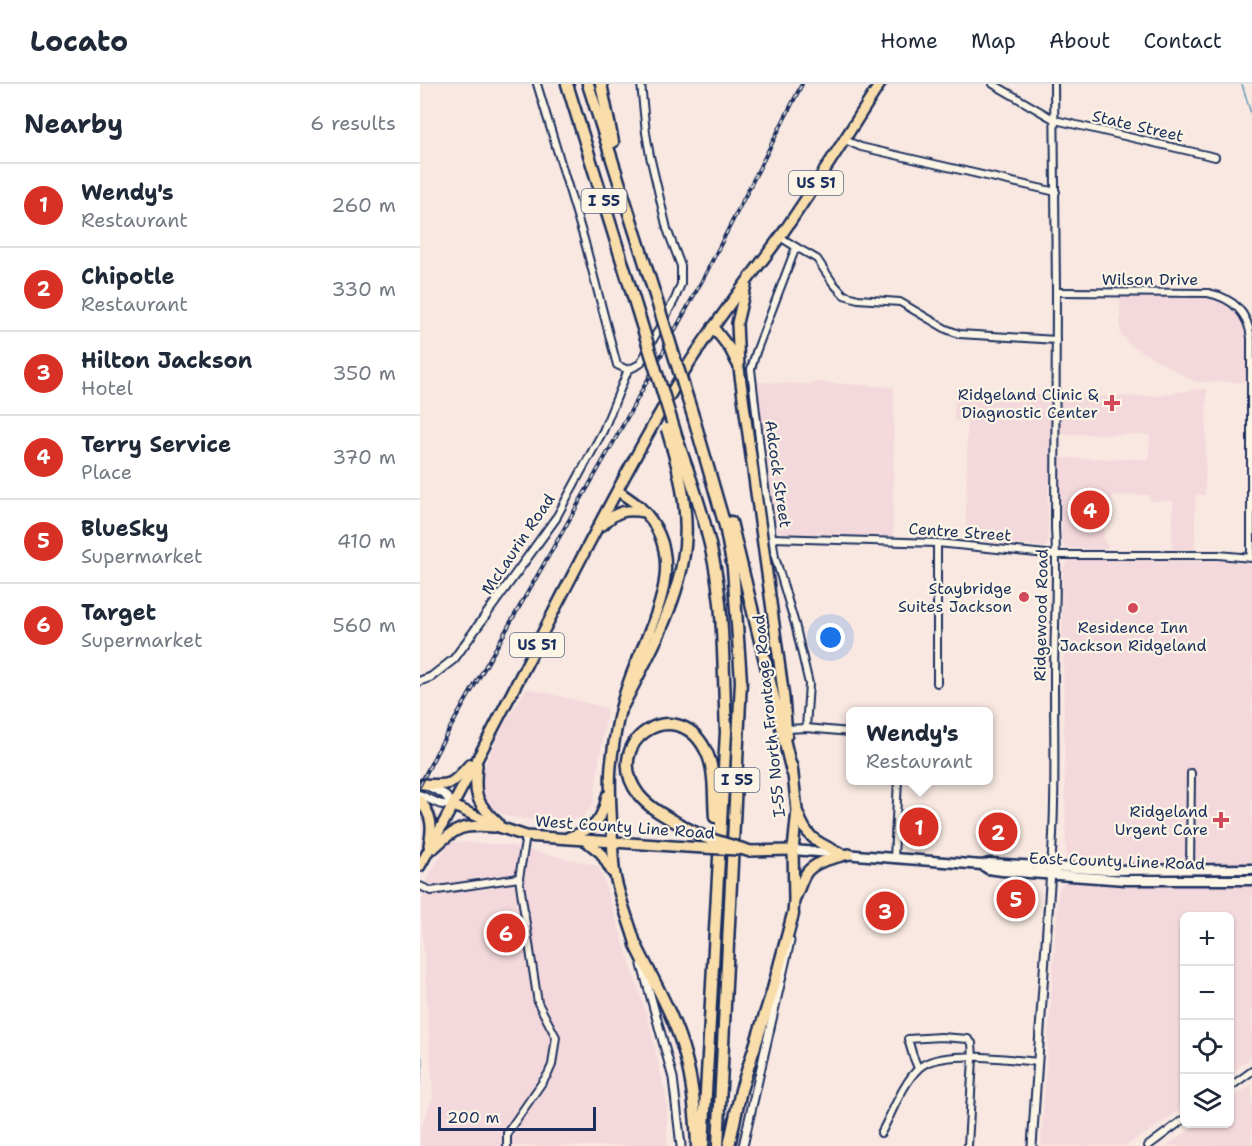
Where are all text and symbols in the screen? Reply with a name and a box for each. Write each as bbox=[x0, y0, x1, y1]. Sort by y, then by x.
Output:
text: Locato bbox=[30, 22, 128, 60]
text: Home bbox=[880, 27, 938, 55]
text: Map bbox=[971, 27, 1016, 55]
text: About bbox=[1049, 27, 1110, 55]
text: Contact bbox=[1143, 27, 1222, 55]
street label: State Street bbox=[1090, 105, 1186, 147]
text: Nearby bbox=[24, 106, 123, 141]
text: 6 results bbox=[310, 110, 396, 136]
road number: US 51 bbox=[789, 171, 843, 195]
text: Wendy's bbox=[81, 178, 174, 207]
road number: I 55 bbox=[582, 189, 627, 213]
text: 1 bbox=[39, 192, 48, 218]
text: 260 m bbox=[331, 192, 396, 218]
text: Restaurant bbox=[81, 207, 188, 233]
text: Chipotle bbox=[81, 262, 175, 291]
street label: Wilson Drive bbox=[1102, 269, 1198, 290]
text: 2 bbox=[37, 276, 51, 302]
text: 330 m bbox=[332, 276, 396, 302]
text: Restaurant bbox=[81, 291, 188, 317]
text: Hilton Jackson bbox=[81, 346, 252, 375]
text: 3 bbox=[37, 360, 51, 386]
text: 350 m bbox=[332, 360, 396, 386]
text: Hotel bbox=[81, 375, 133, 401]
place label: Ridgeland Clinic & Diagnostic Center bbox=[958, 384, 1099, 423]
marker: Ridgeland Clinic & Diagnostic Center bbox=[1103, 394, 1121, 412]
street label: Adcock Street bbox=[760, 419, 796, 529]
text: Terry Service bbox=[81, 430, 231, 459]
text: 4 bbox=[37, 444, 51, 470]
text: 370 m bbox=[332, 444, 396, 470]
text: Place bbox=[81, 459, 132, 485]
pin: 4 bbox=[1070, 488, 1110, 532]
street label: McLaurin Road bbox=[477, 490, 559, 598]
text: BlueSky bbox=[81, 514, 169, 543]
street label: Centre Street bbox=[908, 518, 1012, 546]
text: 5 bbox=[37, 528, 50, 554]
text: 410 m bbox=[337, 528, 396, 554]
text: Supermarket bbox=[81, 543, 203, 569]
street label: Ridgewood Road bbox=[1029, 548, 1053, 682]
place label: Staybridge Suites Jackson bbox=[898, 578, 1012, 617]
marker: Staybridge Suites Jackson bbox=[1017, 590, 1031, 604]
text: Target bbox=[81, 598, 156, 627]
marker: Residence Inn Jackson Ridgeland bbox=[1126, 601, 1140, 615]
text: 6 bbox=[37, 612, 51, 638]
text: 560 m bbox=[333, 612, 396, 638]
street label: I-55 North Frontage Road bbox=[748, 614, 790, 818]
place label: Residence Inn Jackson Ridgeland bbox=[1059, 617, 1207, 656]
your location bbox=[816, 623, 845, 652]
text: Supermarket bbox=[81, 627, 203, 653]
road number: US 51 bbox=[510, 633, 564, 657]
popup bbox=[846, 707, 993, 785]
text: Wendy's bbox=[866, 719, 959, 748]
text: Restaurant bbox=[866, 748, 973, 774]
road number: I 55 bbox=[714, 768, 760, 792]
place label: Ridgeland Urgent Care bbox=[1115, 801, 1208, 840]
pin: 1 bbox=[900, 804, 938, 850]
street label: West County Line Road bbox=[534, 810, 716, 844]
pin: 2 bbox=[978, 810, 1018, 855]
marker: Ridgeland Urgent Care bbox=[1212, 811, 1230, 829]
street label: East County Line Road bbox=[1029, 847, 1205, 875]
pin: 5 bbox=[996, 876, 1036, 922]
pin: 3 bbox=[866, 888, 904, 934]
pin: 6 bbox=[486, 910, 526, 956]
map controls bbox=[1180, 912, 1234, 1128]
button: + bbox=[1180, 912, 1234, 966]
button: − bbox=[1180, 966, 1234, 1020]
button: locate bbox=[1180, 1020, 1234, 1074]
button: layers bbox=[1180, 1074, 1234, 1128]
scale bar bbox=[438, 1104, 596, 1132]
text: 200 m bbox=[447, 1107, 499, 1128]

